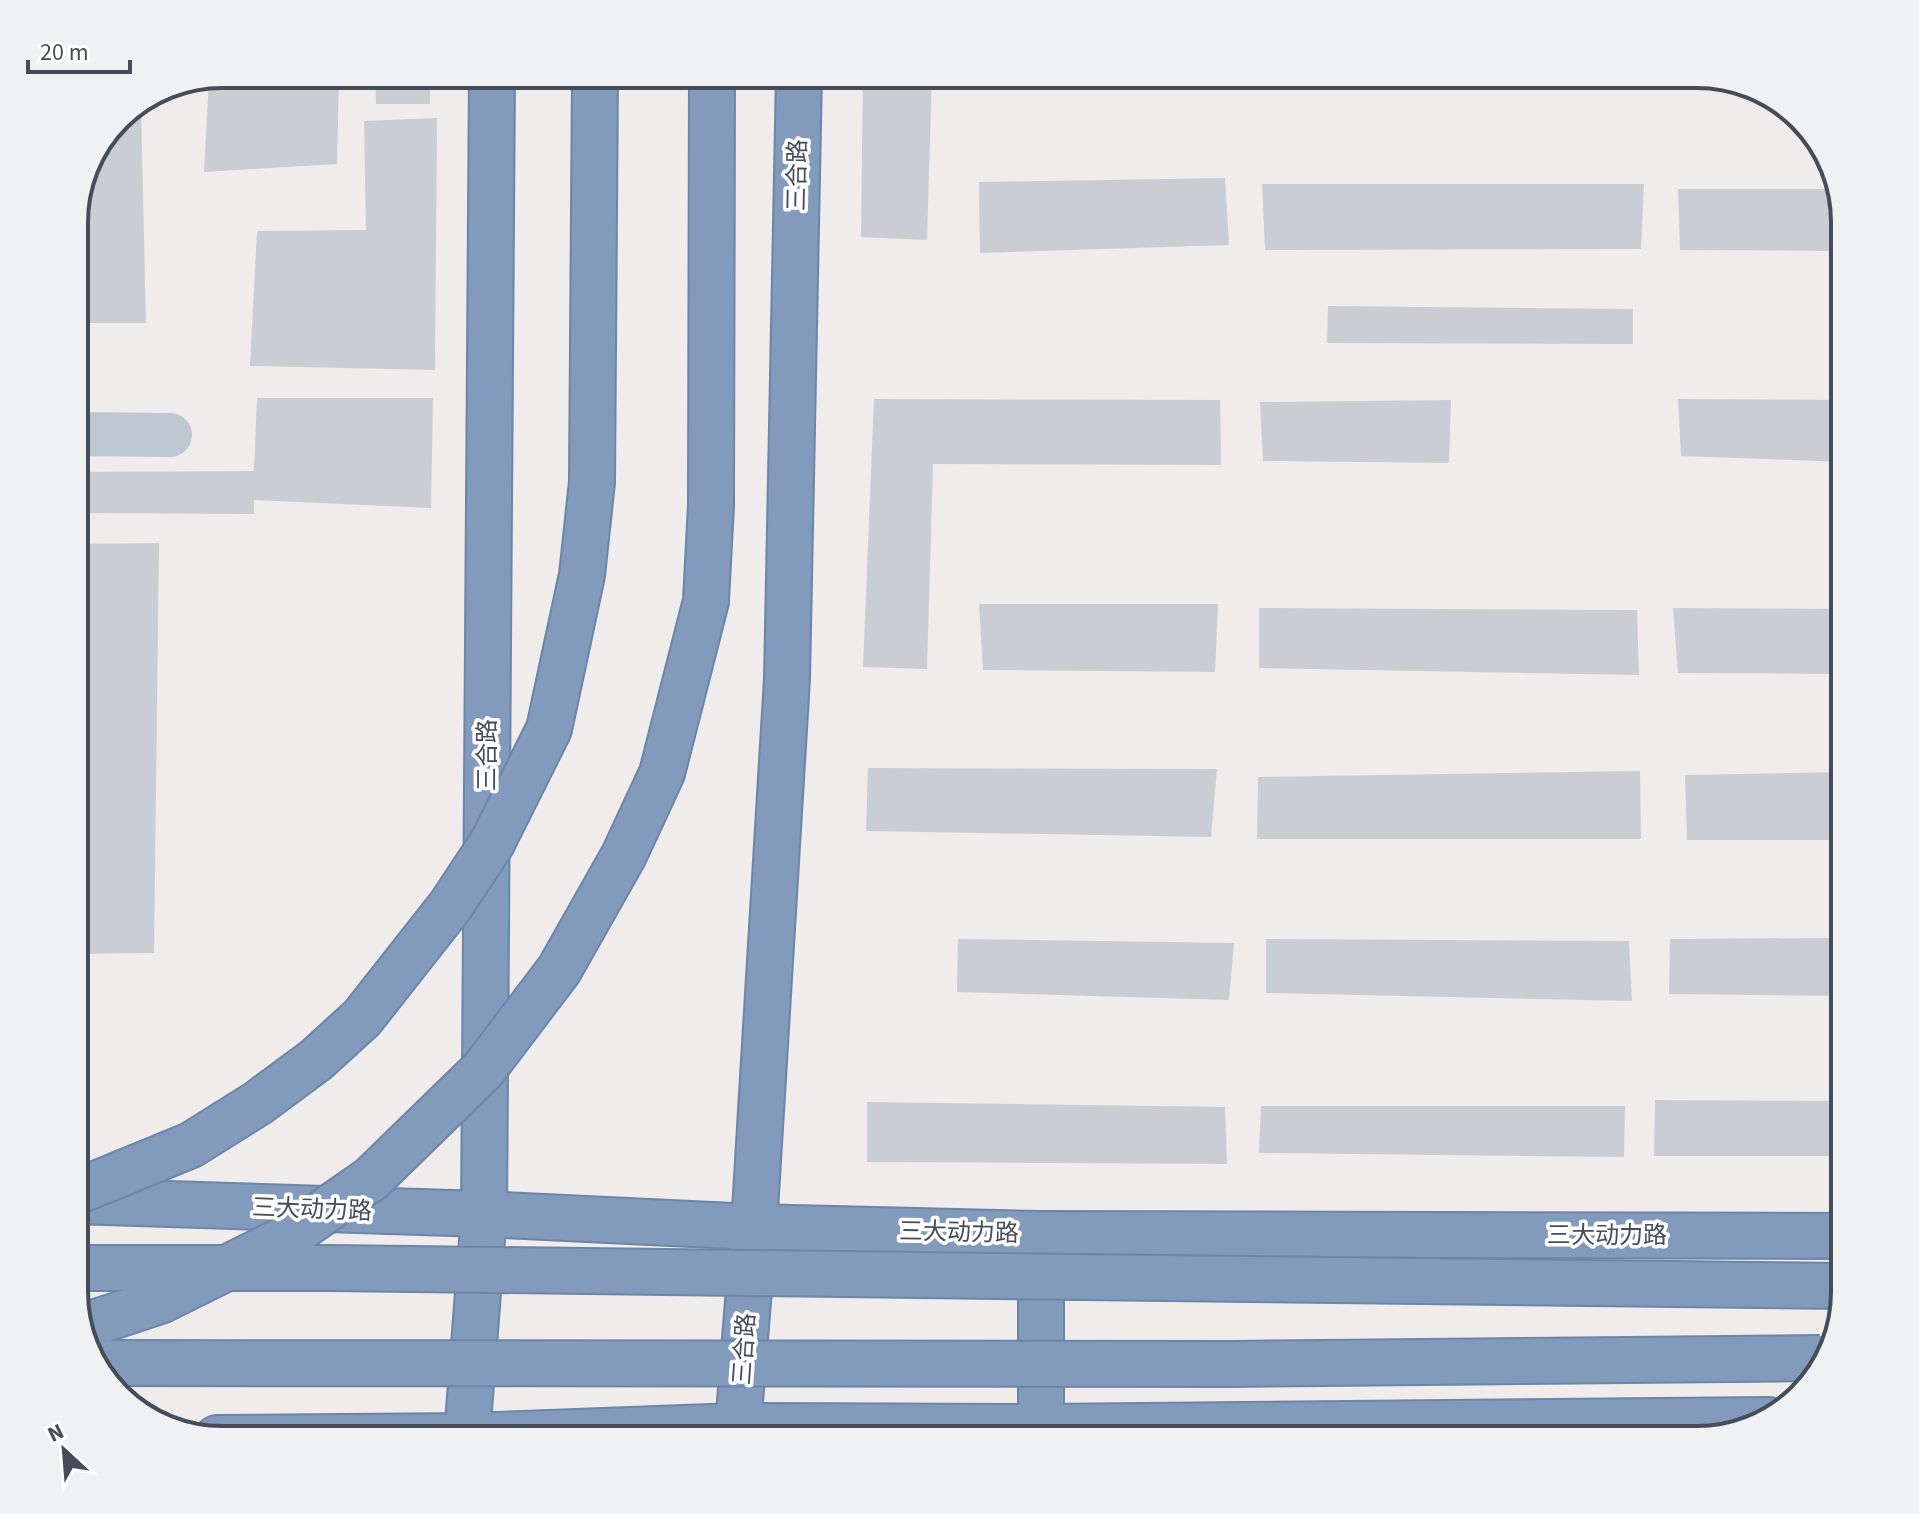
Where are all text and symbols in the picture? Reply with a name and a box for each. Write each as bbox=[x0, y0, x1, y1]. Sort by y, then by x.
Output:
scale bar bbox=[28, 24, 130, 74]
text: 20 m bbox=[40, 35, 89, 70]
street label: 三合路 bbox=[779, 139, 816, 211]
street label: 三合路 bbox=[470, 719, 505, 791]
street label: 三大动力路 bbox=[251, 1190, 373, 1229]
street label: 三大动力路 bbox=[899, 1214, 1019, 1251]
street label: 三大动力路 bbox=[1547, 1218, 1667, 1253]
street label: 三合路 bbox=[725, 1312, 764, 1386]
north arrow bbox=[24, 1410, 104, 1490]
text: N bbox=[42, 1415, 69, 1451]

